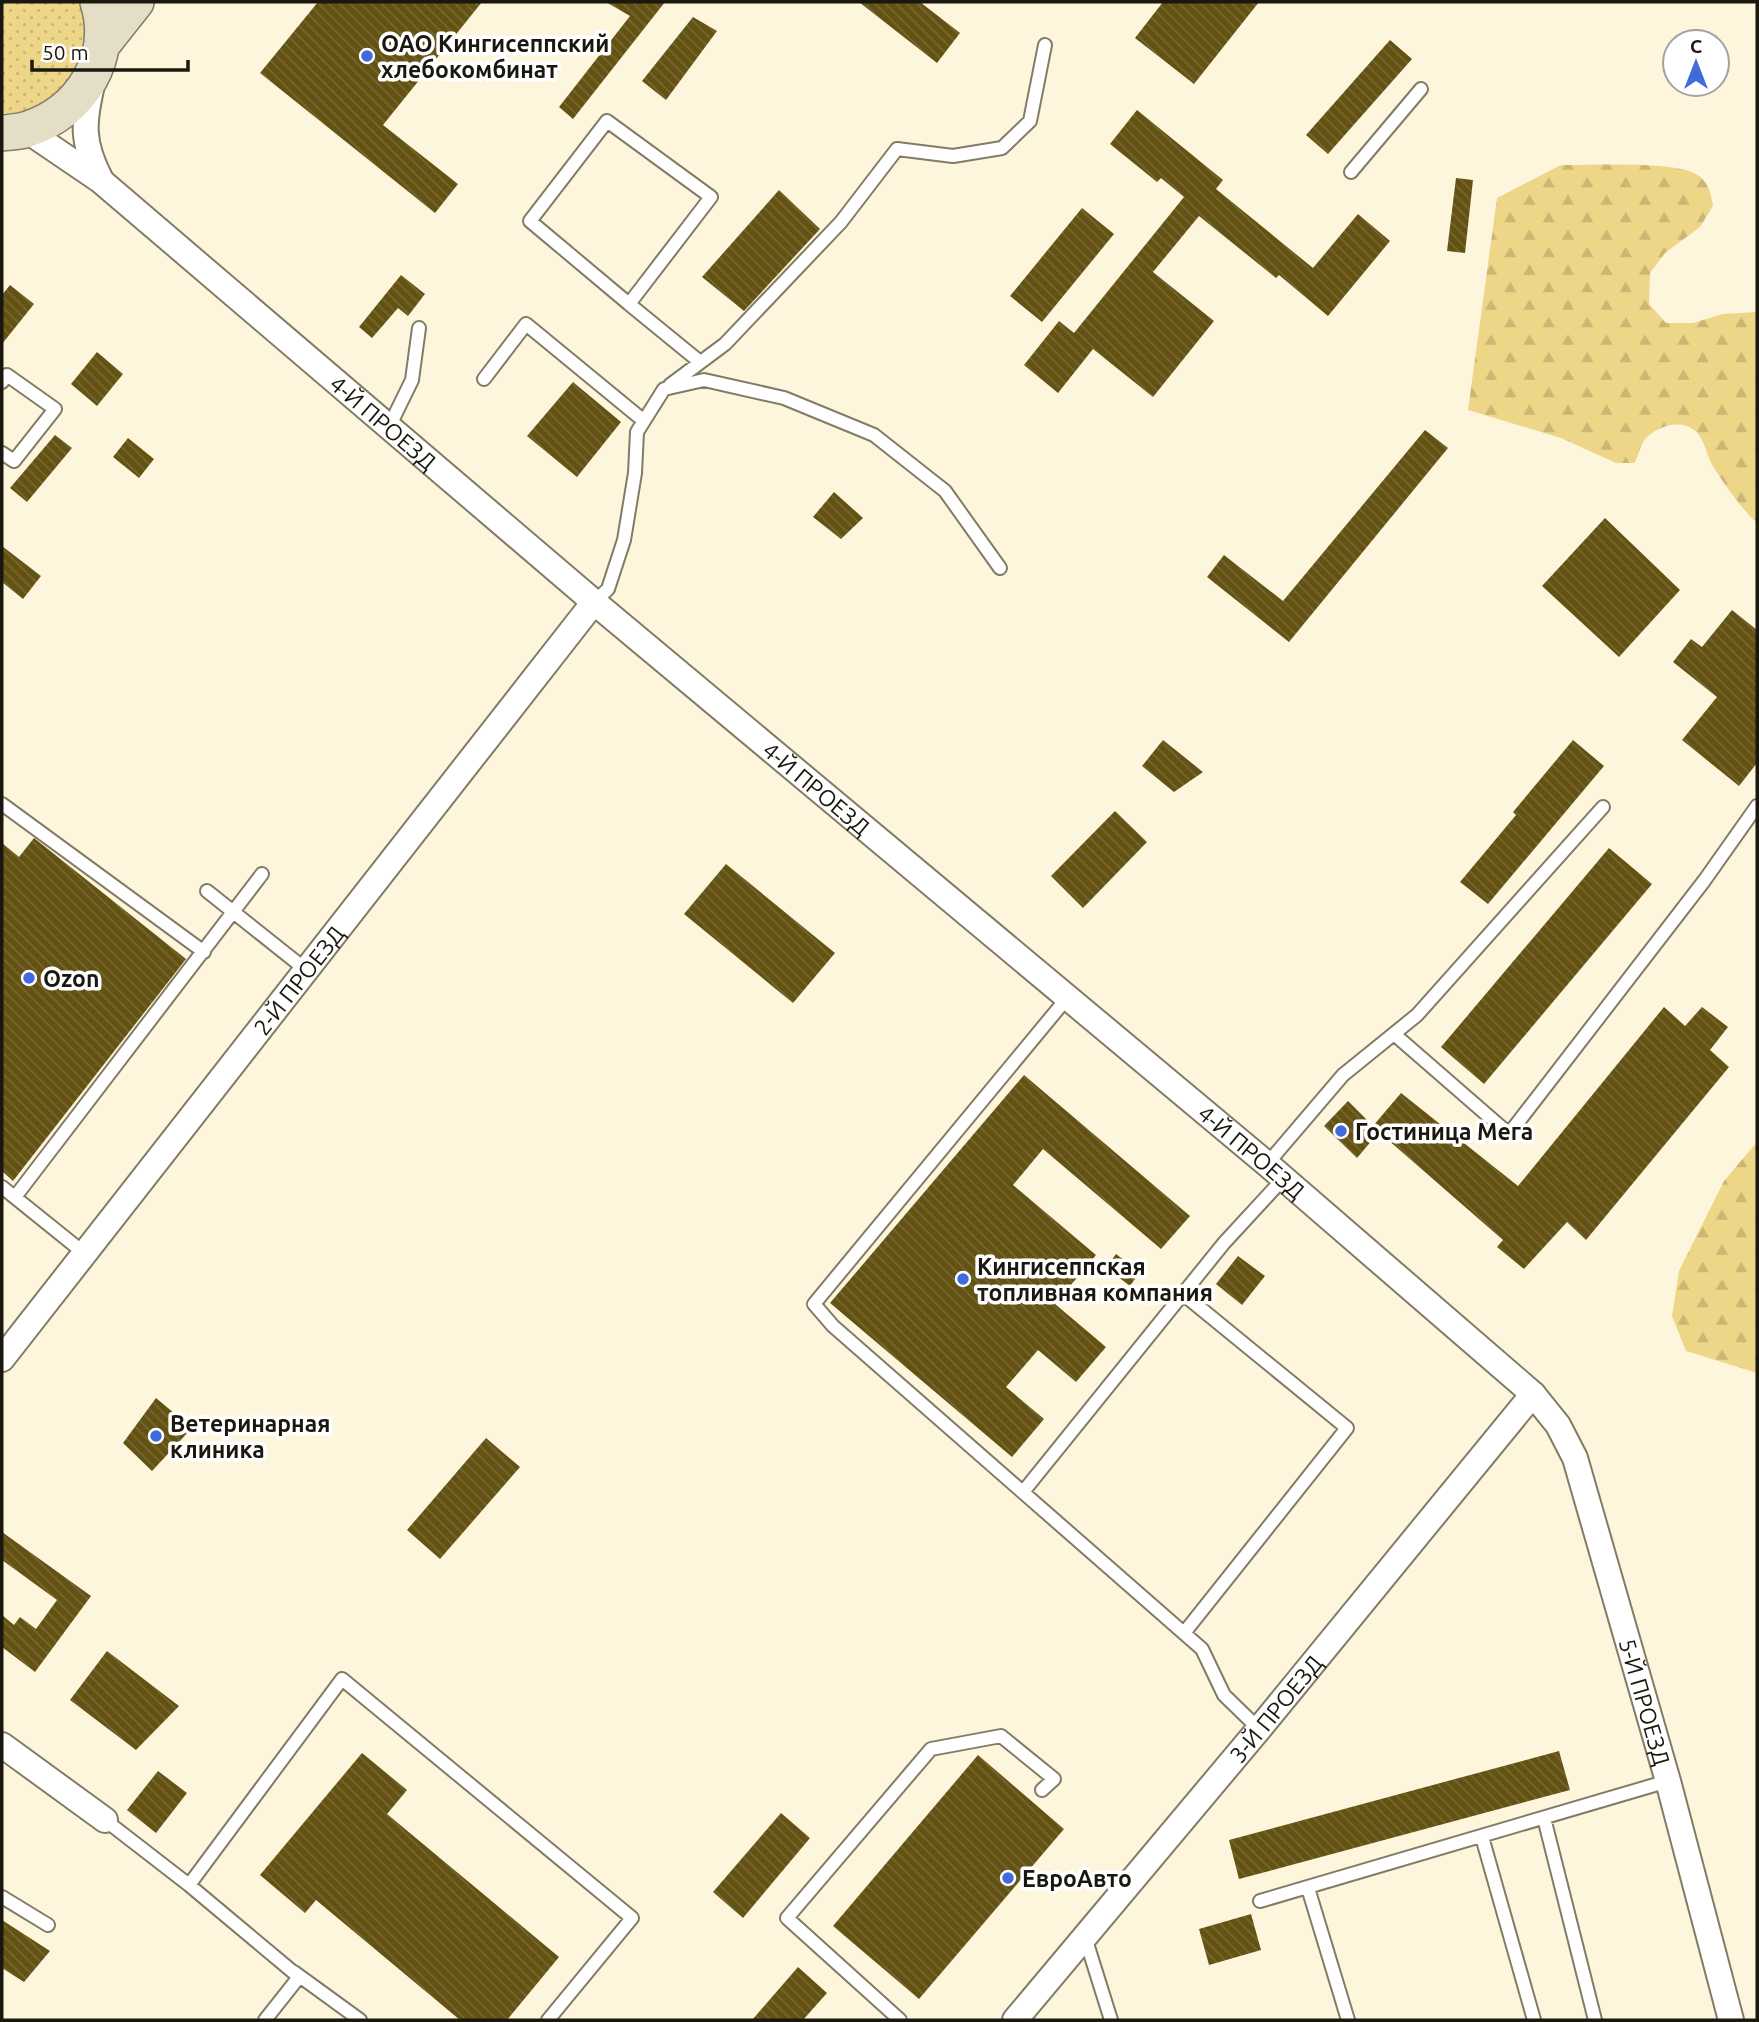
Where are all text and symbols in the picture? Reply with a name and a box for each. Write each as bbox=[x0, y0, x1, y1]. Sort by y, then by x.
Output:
scale bar bbox=[32, 28, 187, 72]
north arrow bbox=[1661, 28, 1731, 98]
place label: ОАО Кингисеппский хлебокомбинат bbox=[381, 31, 609, 82]
text: С bbox=[1690, 35, 1702, 57]
text: 50 m bbox=[42, 40, 89, 64]
marker: ОАО Кингисеппский хлебокомбинат bbox=[359, 48, 375, 64]
street label: 4-Й ПРОЕЗД bbox=[326, 370, 441, 474]
street label: 4-Й ПРОЕЗД bbox=[758, 736, 875, 839]
street label: 2-Й ПРОЕЗД bbox=[248, 921, 348, 1039]
place label: Ozon bbox=[43, 966, 99, 991]
marker: Ozon bbox=[21, 970, 37, 986]
street label: 4-Й ПРОЕЗД bbox=[1194, 1100, 1310, 1203]
place label: Гостиница Мега bbox=[1355, 1119, 1533, 1144]
marker: Гостиница Мега bbox=[1333, 1123, 1349, 1139]
place label: Кингисеппская топливная компания bbox=[977, 1254, 1213, 1305]
marker: Кингисеппская топливная компания bbox=[955, 1271, 971, 1287]
place label: Ветеринарная клиника bbox=[170, 1411, 330, 1462]
marker: Ветеринарная клиника bbox=[148, 1428, 164, 1444]
street label: 5-Й ПРОЕЗД bbox=[1615, 1635, 1675, 1768]
street label: 3-Й ПРОЕЗД bbox=[1224, 1650, 1327, 1767]
place label: ЕвроАвто bbox=[1022, 1866, 1132, 1891]
marker: ЕвроАвто bbox=[1000, 1870, 1016, 1886]

